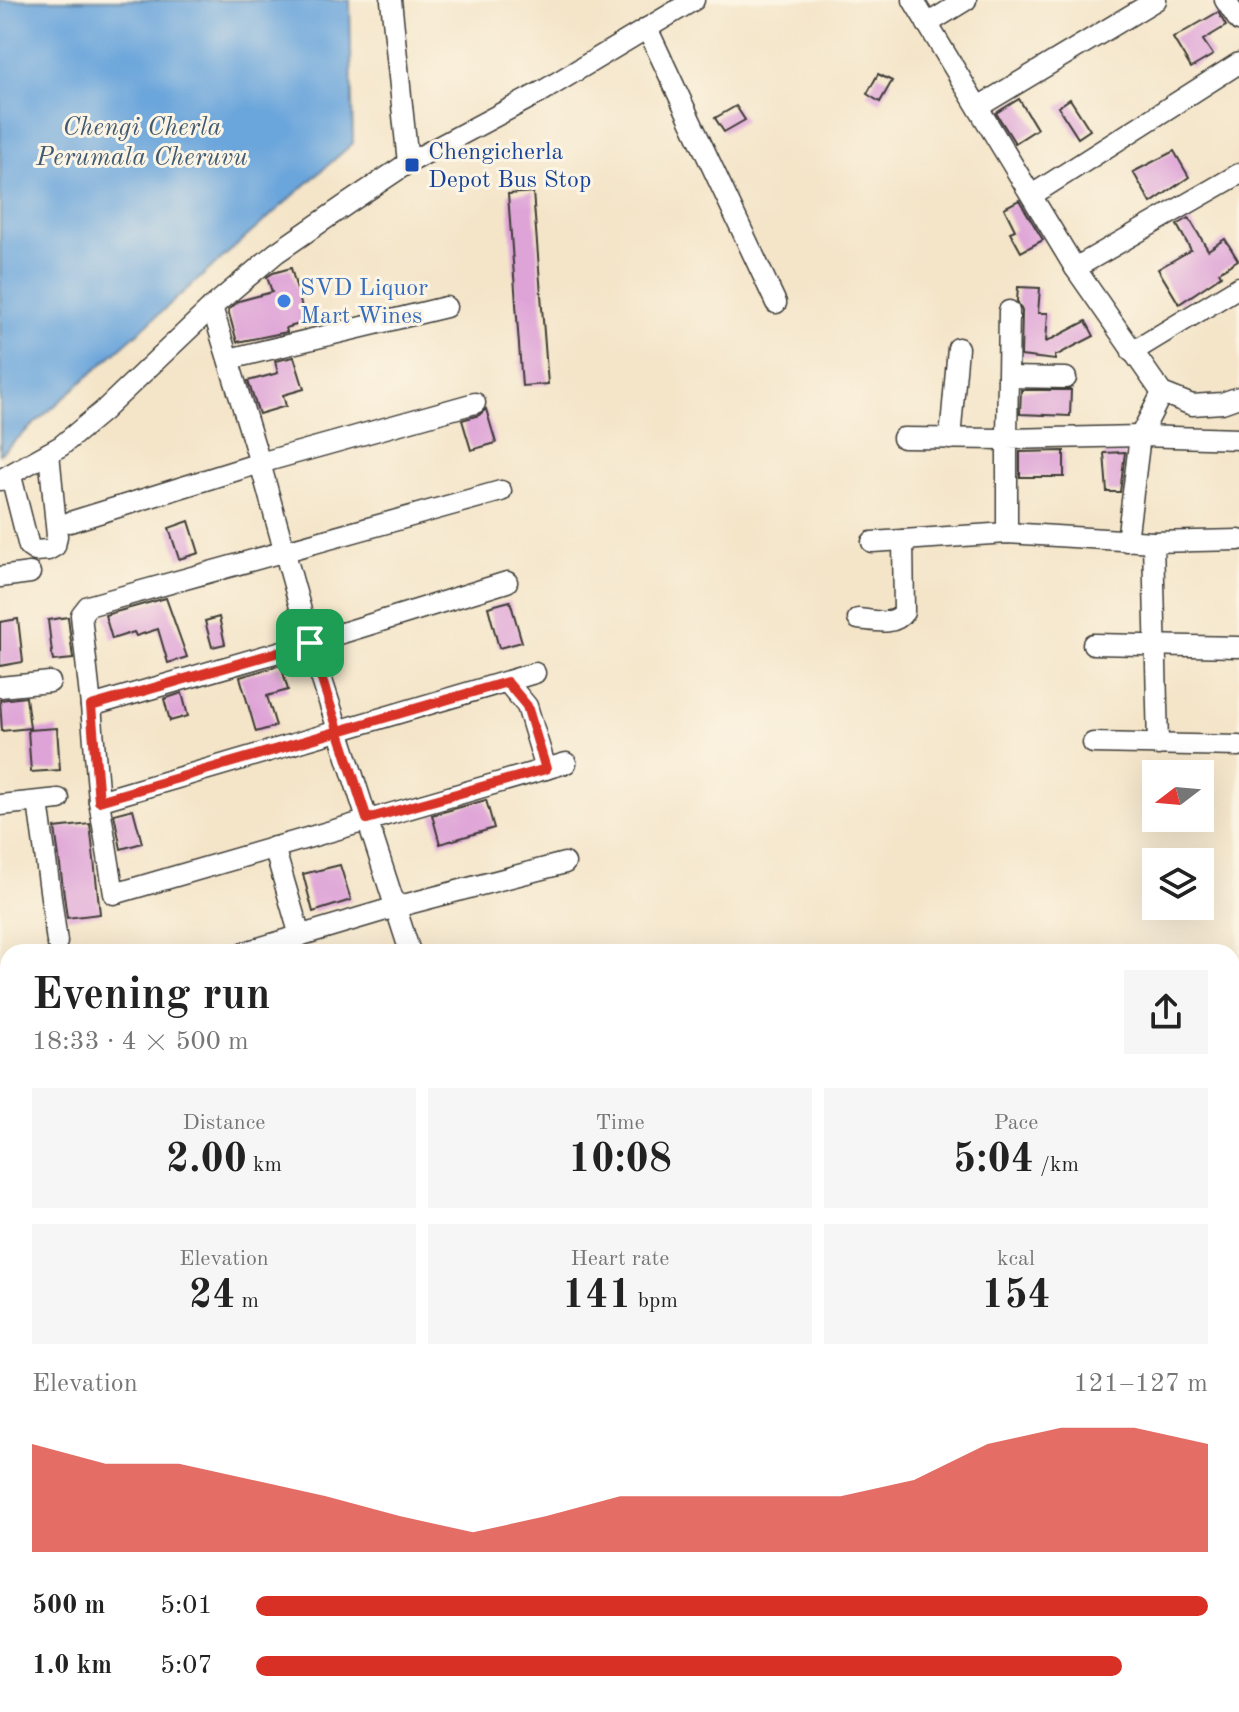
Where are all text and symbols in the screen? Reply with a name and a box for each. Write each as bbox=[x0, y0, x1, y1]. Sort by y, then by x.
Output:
water label: Chengi Cherla Perumala Cheruvu bbox=[35, 115, 248, 171]
place label: Chengicherla Depot Bus Stop bbox=[428, 141, 591, 193]
marker: Chengicherla Depot Bus Stop bbox=[403, 156, 421, 174]
place label: SVD Liquor Mart Wines bbox=[300, 277, 428, 329]
marker: SVD Liquor Mart Wines bbox=[275, 292, 293, 310]
pin bbox=[276, 609, 344, 677]
icon: arrive bbox=[288, 621, 332, 665]
north arrow bbox=[1142, 760, 1214, 832]
map controls bbox=[1142, 760, 1214, 920]
button: layers bbox=[1142, 848, 1214, 920]
button: share bbox=[1124, 970, 1208, 1054]
text: Evening run bbox=[32, 974, 270, 1018]
text: 18:33 · 4 × 500 m bbox=[32, 1029, 249, 1055]
text: Distance bbox=[183, 1112, 265, 1134]
text: Time bbox=[595, 1112, 645, 1134]
text: Pace bbox=[994, 1112, 1038, 1134]
text: 2.00 bbox=[166, 1141, 247, 1181]
text: 10:08 bbox=[568, 1141, 672, 1181]
text: 5:04 bbox=[953, 1141, 1034, 1181]
text: km bbox=[247, 1154, 282, 1176]
text: /km bbox=[1034, 1154, 1079, 1176]
text: Elevation bbox=[179, 1248, 269, 1270]
text: Heart rate bbox=[571, 1248, 669, 1270]
text: kcal bbox=[997, 1248, 1035, 1270]
text: 24 bbox=[189, 1277, 235, 1317]
text: 141 bbox=[562, 1277, 632, 1317]
text: 154 bbox=[981, 1277, 1051, 1317]
text: m bbox=[235, 1290, 259, 1312]
text: bpm bbox=[632, 1290, 678, 1312]
text: Elevation bbox=[32, 1371, 138, 1397]
text: 121–127 m bbox=[1073, 1371, 1208, 1397]
text: 500 m bbox=[32, 1593, 105, 1619]
text: 5:01 bbox=[160, 1593, 213, 1619]
text: 1.0 km bbox=[32, 1653, 112, 1679]
text: 5:07 bbox=[160, 1653, 213, 1679]

